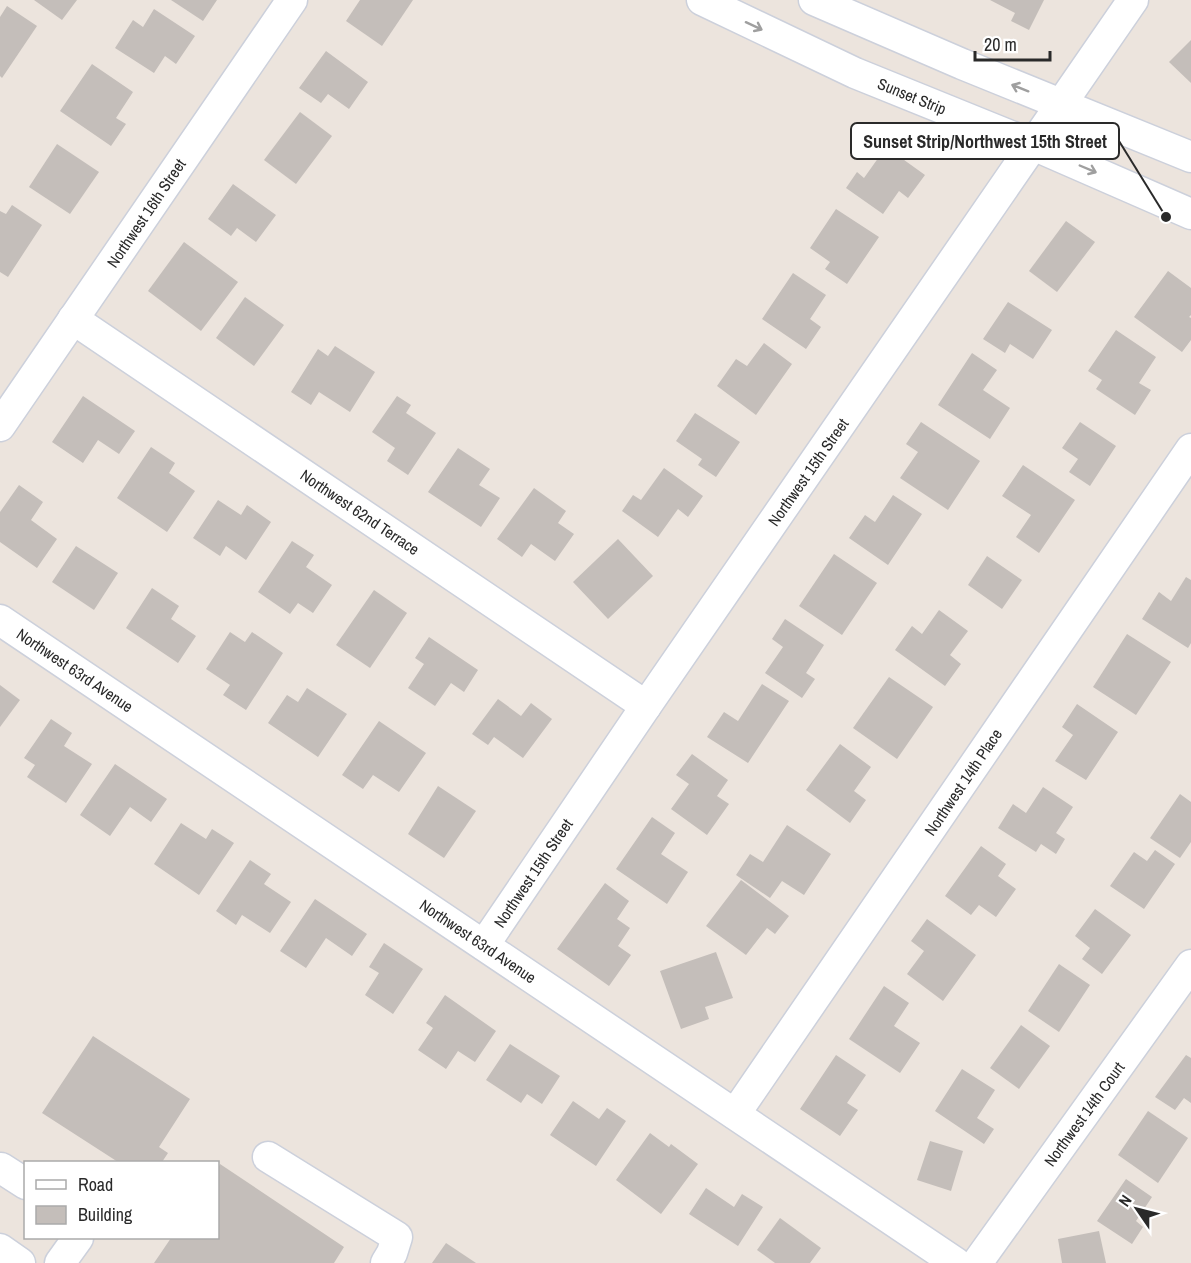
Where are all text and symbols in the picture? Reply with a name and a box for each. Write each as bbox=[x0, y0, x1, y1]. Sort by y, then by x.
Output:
one-way arrow bbox=[745, 21, 763, 33]
scale bar bbox=[975, 24, 1050, 62]
text: 20 m bbox=[984, 32, 1017, 57]
street label: Sunset Strip bbox=[874, 72, 950, 120]
one-way arrow bbox=[1011, 82, 1030, 93]
callout: Sunset Strip/Northwest 15th Street bbox=[851, 123, 1119, 159]
text: Sunset Strip/Northwest 15th Street bbox=[863, 129, 1107, 154]
street label: Northwest 16th Street bbox=[101, 154, 191, 272]
one-way arrow bbox=[1078, 164, 1096, 175]
street label: Northwest 15th Street bbox=[763, 413, 854, 530]
street label: Northwest 62nd Terrace bbox=[296, 464, 424, 560]
street label: Northwest 63rd Avenue bbox=[12, 623, 138, 717]
street label: Northwest 14th Place bbox=[919, 724, 1007, 840]
street label: Northwest 15th Street bbox=[488, 814, 578, 932]
street label: Northwest 63rd Avenue bbox=[415, 894, 541, 988]
street label: Northwest 14th Court bbox=[1039, 1057, 1130, 1171]
legend bbox=[24, 1161, 219, 1239]
text: Road bbox=[78, 1172, 113, 1197]
north arrow bbox=[1107, 1179, 1167, 1239]
text: N bbox=[1113, 1190, 1136, 1211]
text: Building bbox=[78, 1202, 133, 1227]

